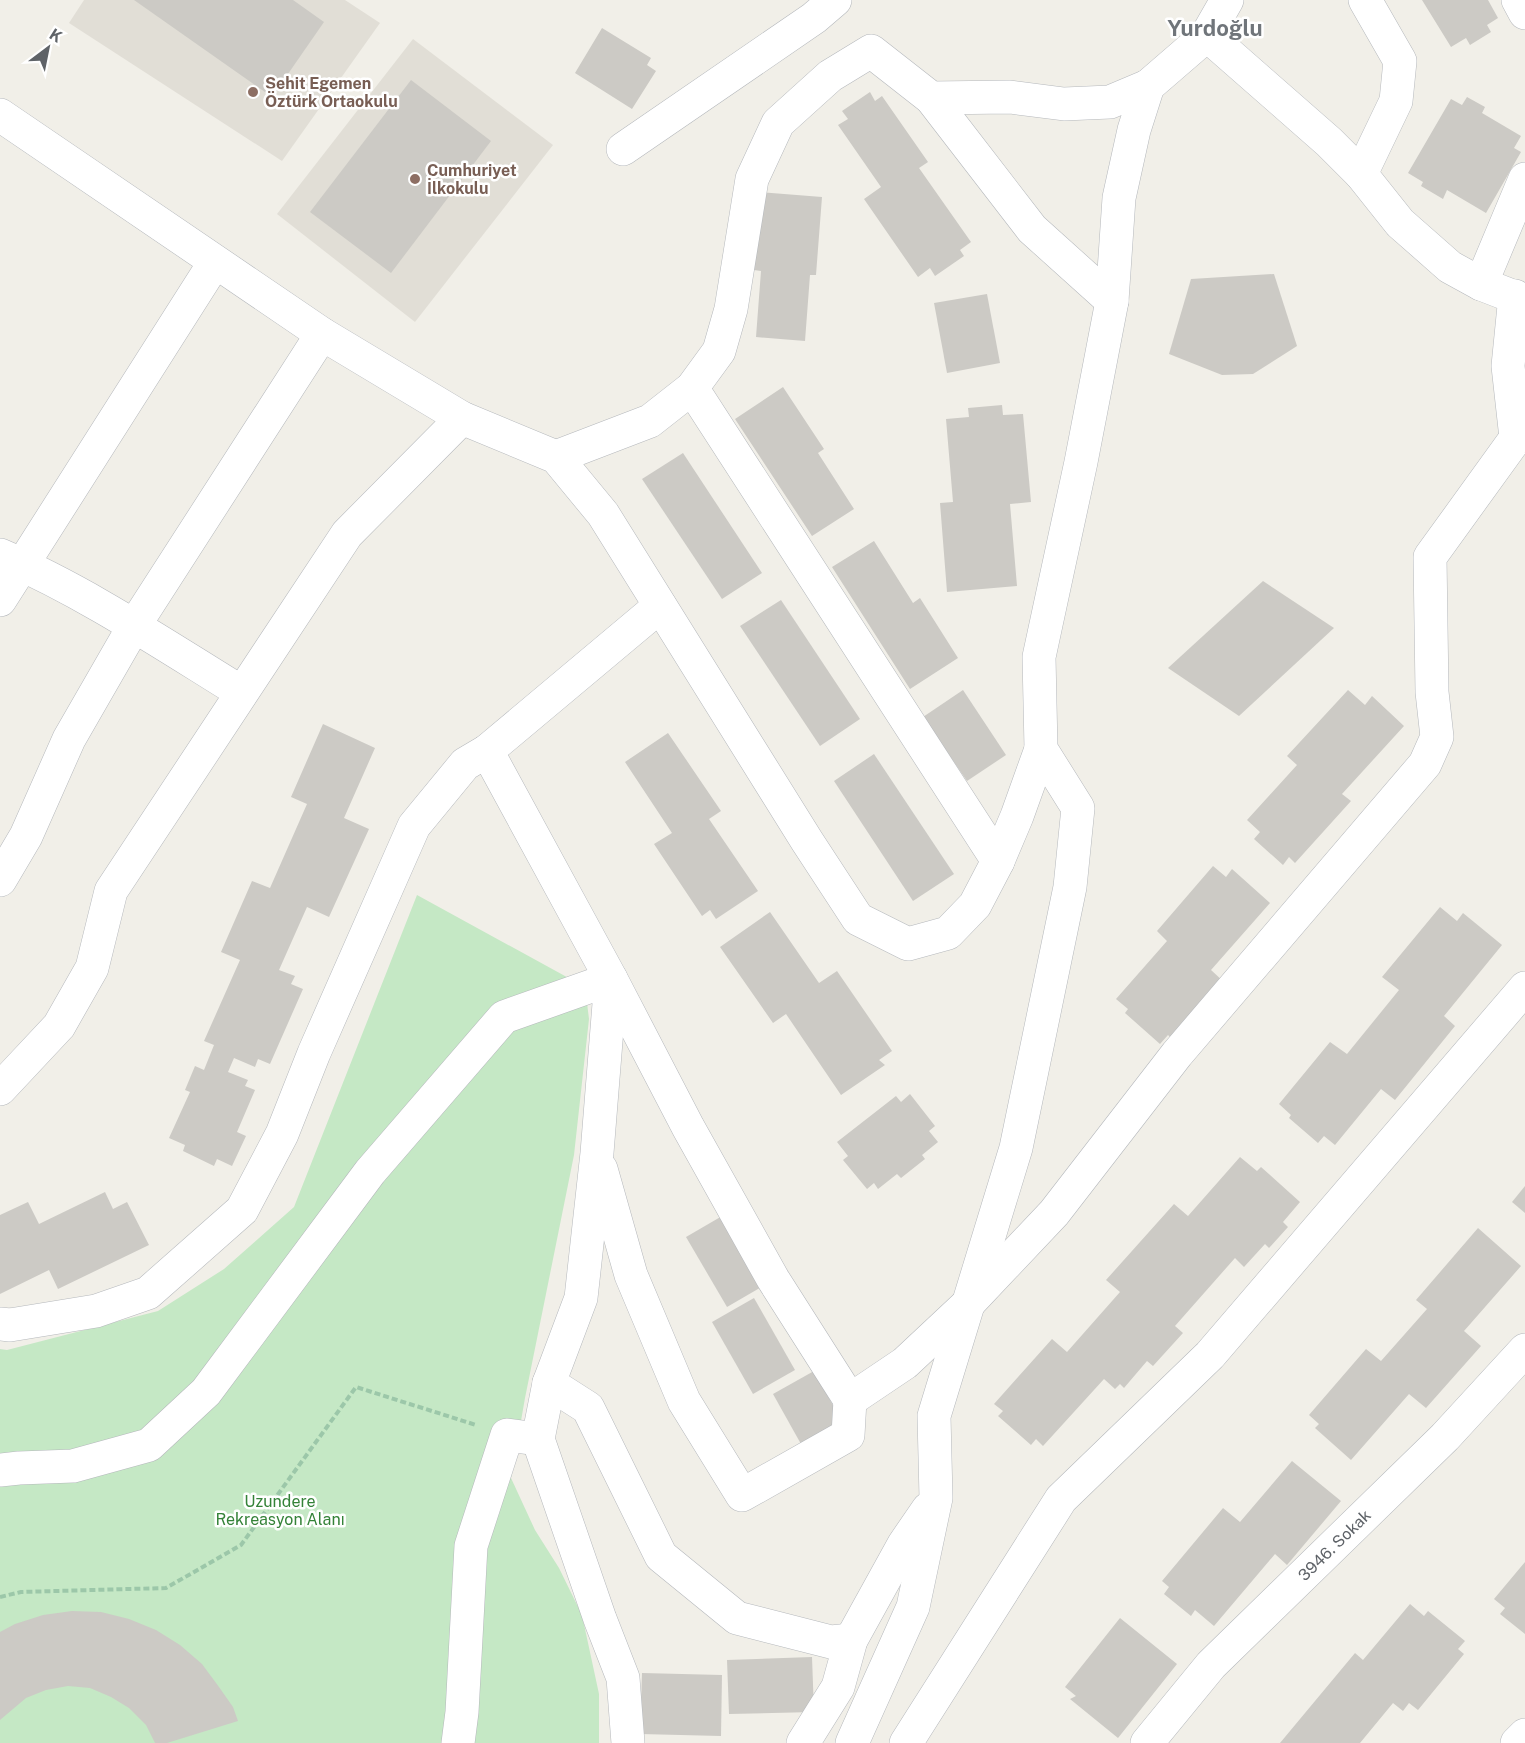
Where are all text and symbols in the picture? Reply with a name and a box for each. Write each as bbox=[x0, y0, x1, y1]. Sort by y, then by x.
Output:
district label: Yurdoğlu bbox=[1167, 15, 1263, 41]
north arrow bbox=[18, 18, 78, 78]
text: K bbox=[46, 25, 66, 47]
place label: Şehit Egemen Öztürk Ortaokulu bbox=[265, 74, 398, 111]
marker: Şehit Egemen Öztürk Ortaokulu bbox=[246, 85, 260, 99]
place label: Cumhuriyet İlkokulu bbox=[427, 161, 517, 198]
marker: Cumhuriyet İlkokulu bbox=[408, 172, 422, 186]
park label: Uzundere Rekreasyon Alanı bbox=[215, 1492, 345, 1529]
street label: 3946. Sokak bbox=[1294, 1505, 1374, 1584]

